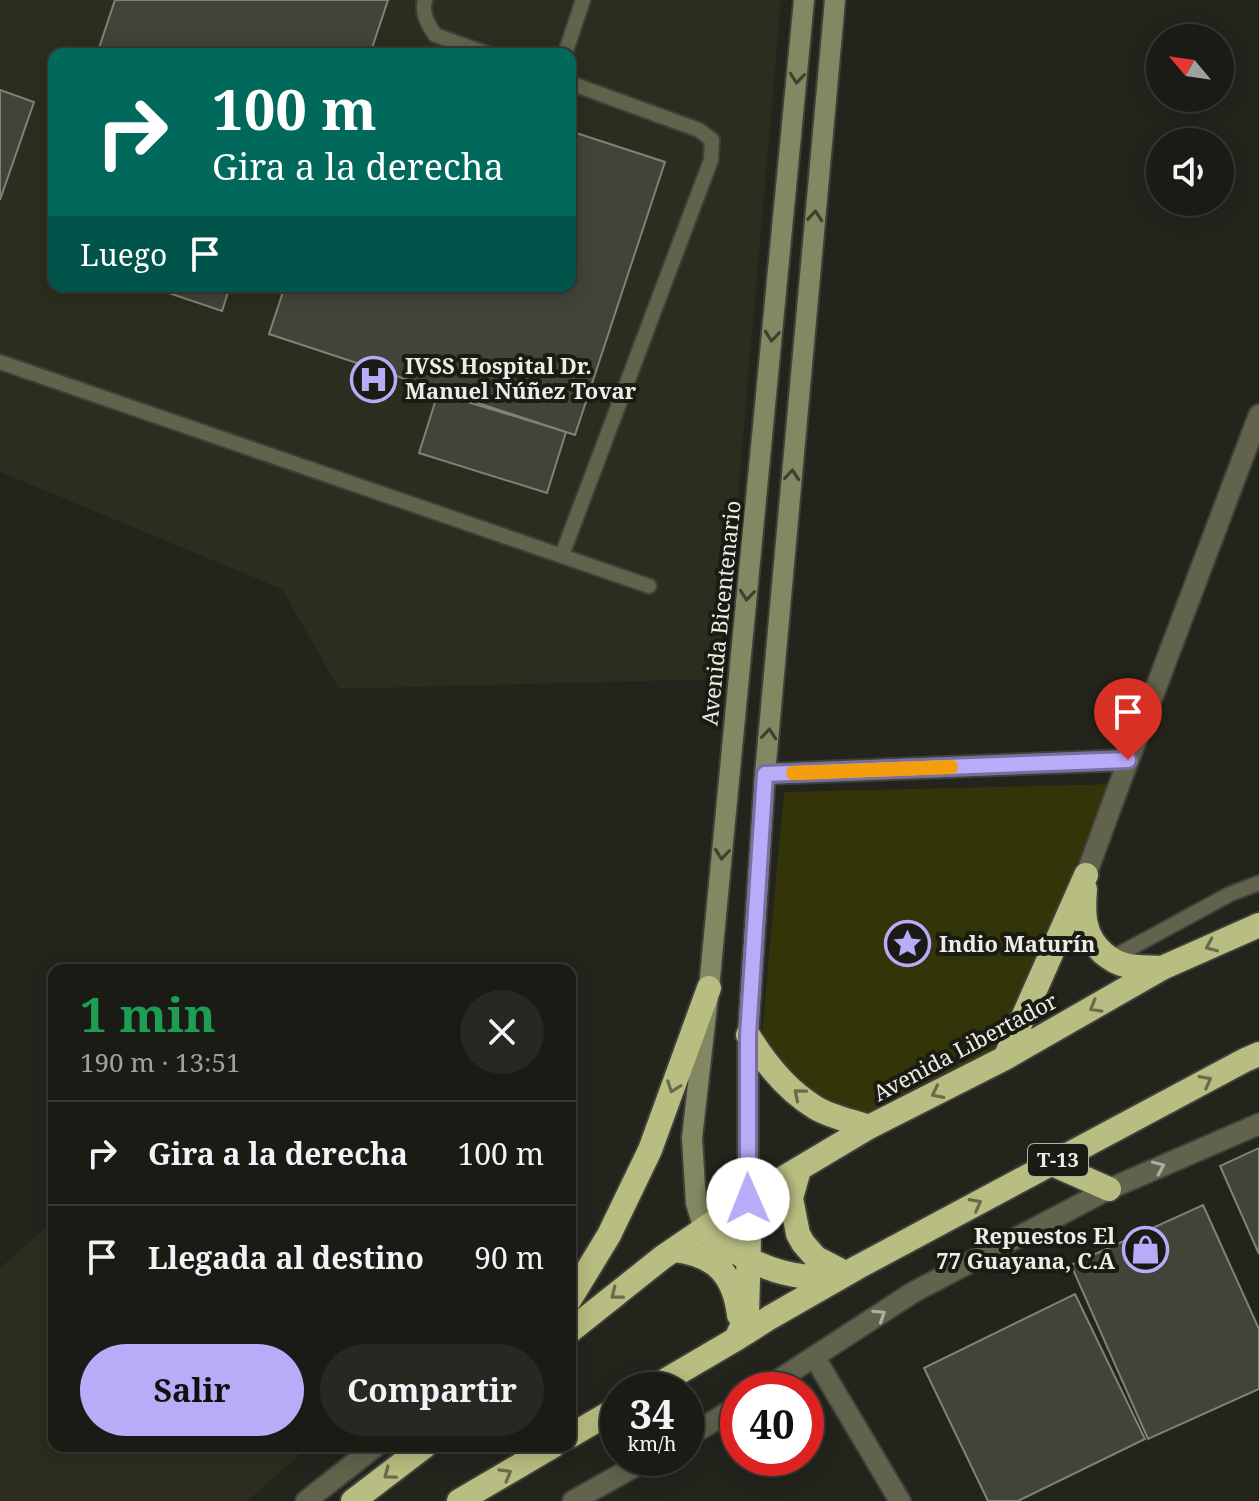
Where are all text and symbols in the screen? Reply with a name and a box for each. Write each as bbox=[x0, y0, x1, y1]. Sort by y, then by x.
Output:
north arrow bbox=[1146, 24, 1234, 112]
map controls bbox=[1146, 24, 1234, 216]
text: 100 m bbox=[212, 70, 377, 146]
one-way arrow bbox=[789, 72, 806, 85]
icon: right bbox=[80, 80, 184, 184]
button: sound bbox=[1146, 128, 1234, 216]
text: Gira a la derecha bbox=[212, 142, 504, 191]
one-way arrow bbox=[807, 209, 824, 222]
icon: arrive bbox=[183, 232, 227, 276]
text: Luego bbox=[80, 234, 167, 275]
one-way arrow bbox=[764, 330, 781, 343]
place label: IVSS Hospital Dr. Manuel Núñez Tovar bbox=[405, 350, 637, 405]
hospital icon: IVSS Hospital Dr. Manuel Núñez Tovar bbox=[350, 355, 398, 403]
one-way arrow bbox=[783, 468, 800, 481]
street label: Avenida Bicentenario bbox=[693, 499, 747, 727]
one-way arrow bbox=[739, 589, 756, 602]
pin bbox=[1094, 678, 1162, 760]
icon: arrive bbox=[1106, 690, 1150, 734]
one-way arrow bbox=[760, 727, 777, 740]
one-way arrow bbox=[714, 848, 731, 861]
place icon: Indio Maturín bbox=[884, 920, 932, 968]
place label: Indio Maturín bbox=[939, 928, 1096, 958]
one-way arrow bbox=[1204, 936, 1219, 952]
text: 1 min bbox=[80, 981, 216, 1046]
street label: Avenida Libertador bbox=[867, 985, 1062, 1107]
button: close bbox=[460, 990, 544, 1074]
one-way arrow bbox=[1089, 997, 1104, 1013]
text: 190 m · 13:51 bbox=[80, 1044, 241, 1080]
one-way arrow bbox=[1197, 1076, 1212, 1091]
one-way arrow bbox=[666, 1079, 683, 1093]
one-way arrow bbox=[931, 1083, 946, 1098]
one-way arrow bbox=[793, 1090, 808, 1104]
icon: right bbox=[80, 1131, 124, 1175]
text: Gira a la derecha bbox=[148, 1133, 408, 1174]
text: 100 m bbox=[458, 1133, 544, 1174]
road number: T-13 bbox=[1028, 1144, 1088, 1176]
position arrow bbox=[706, 1157, 790, 1241]
one-way arrow bbox=[1151, 1161, 1165, 1177]
one-way arrow bbox=[968, 1198, 982, 1214]
place label: Repuestos El 77 Guayana, C.A bbox=[936, 1220, 1115, 1275]
shop icon: Repuestos El 77 Guayana, C.A bbox=[1122, 1225, 1170, 1273]
icon: arrive bbox=[80, 1235, 124, 1279]
text: Llegada al destino bbox=[148, 1237, 424, 1278]
text: 90 m bbox=[474, 1237, 544, 1278]
one-way arrow bbox=[611, 1284, 626, 1299]
one-way arrow bbox=[872, 1309, 886, 1324]
button: Salir bbox=[80, 1344, 304, 1436]
button: Compartir bbox=[320, 1344, 544, 1436]
speed limit sign: 40 bbox=[720, 1372, 824, 1476]
text: 34 bbox=[629, 1386, 675, 1441]
text: km/h bbox=[627, 1430, 677, 1457]
one-way arrow bbox=[383, 1464, 398, 1478]
one-way arrow bbox=[497, 1468, 512, 1483]

